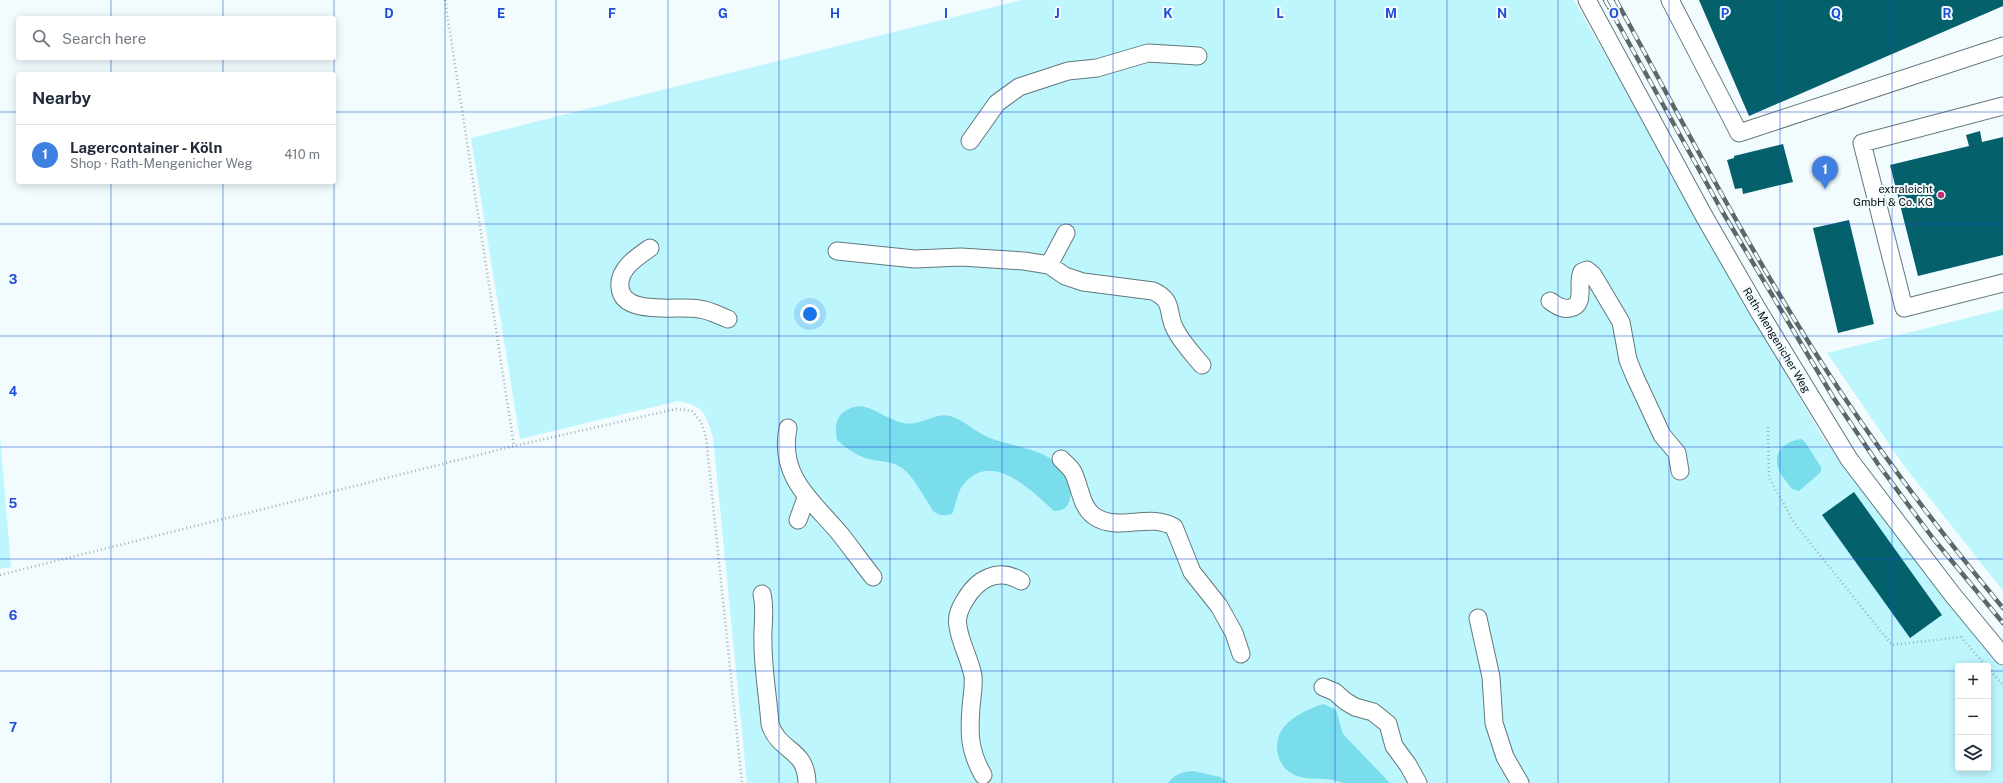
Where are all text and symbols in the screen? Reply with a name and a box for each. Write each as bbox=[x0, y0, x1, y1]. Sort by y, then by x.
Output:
text: D bbox=[384, 6, 394, 21]
text: E bbox=[497, 6, 505, 21]
text: F bbox=[608, 6, 616, 21]
text: G bbox=[718, 6, 728, 21]
text: H bbox=[830, 6, 840, 21]
text: I bbox=[944, 6, 948, 21]
text: J bbox=[1054, 6, 1060, 21]
text: K bbox=[1163, 6, 1173, 21]
text: L bbox=[1276, 6, 1284, 21]
text: M bbox=[1385, 6, 1397, 21]
text: N bbox=[1497, 6, 1507, 21]
text: O bbox=[1609, 6, 1619, 21]
text: P bbox=[1721, 6, 1730, 21]
text: Q bbox=[1831, 6, 1841, 21]
text: R bbox=[1942, 6, 1952, 21]
search box bbox=[16, 16, 336, 60]
icon: search bbox=[30, 27, 52, 49]
text: Search here bbox=[62, 30, 146, 47]
text: Nearby bbox=[32, 88, 91, 108]
text: Lagercontainer - Köln bbox=[70, 139, 222, 156]
text: 1 bbox=[42, 147, 48, 162]
text: 410 m bbox=[284, 147, 320, 162]
text: Shop · Rath-Mengenicher Weg bbox=[70, 156, 253, 171]
pin: 1 bbox=[1812, 156, 1838, 189]
place label: extraleicht GmbH & Co. KG bbox=[1853, 183, 1933, 208]
marker: extraleicht GmbH & Co. KG bbox=[1936, 190, 1946, 200]
text: 3 bbox=[9, 272, 18, 287]
street label: Rath-Mengenicher Weg bbox=[1741, 285, 1813, 395]
your location bbox=[800, 304, 820, 324]
text: 4 bbox=[9, 384, 18, 399]
text: 5 bbox=[9, 496, 18, 511]
text: 6 bbox=[9, 608, 18, 623]
map controls bbox=[1955, 663, 1991, 771]
button: + bbox=[1955, 663, 1991, 699]
button: − bbox=[1955, 699, 1991, 735]
text: 7 bbox=[9, 720, 17, 735]
button: layers bbox=[1955, 735, 1991, 771]

